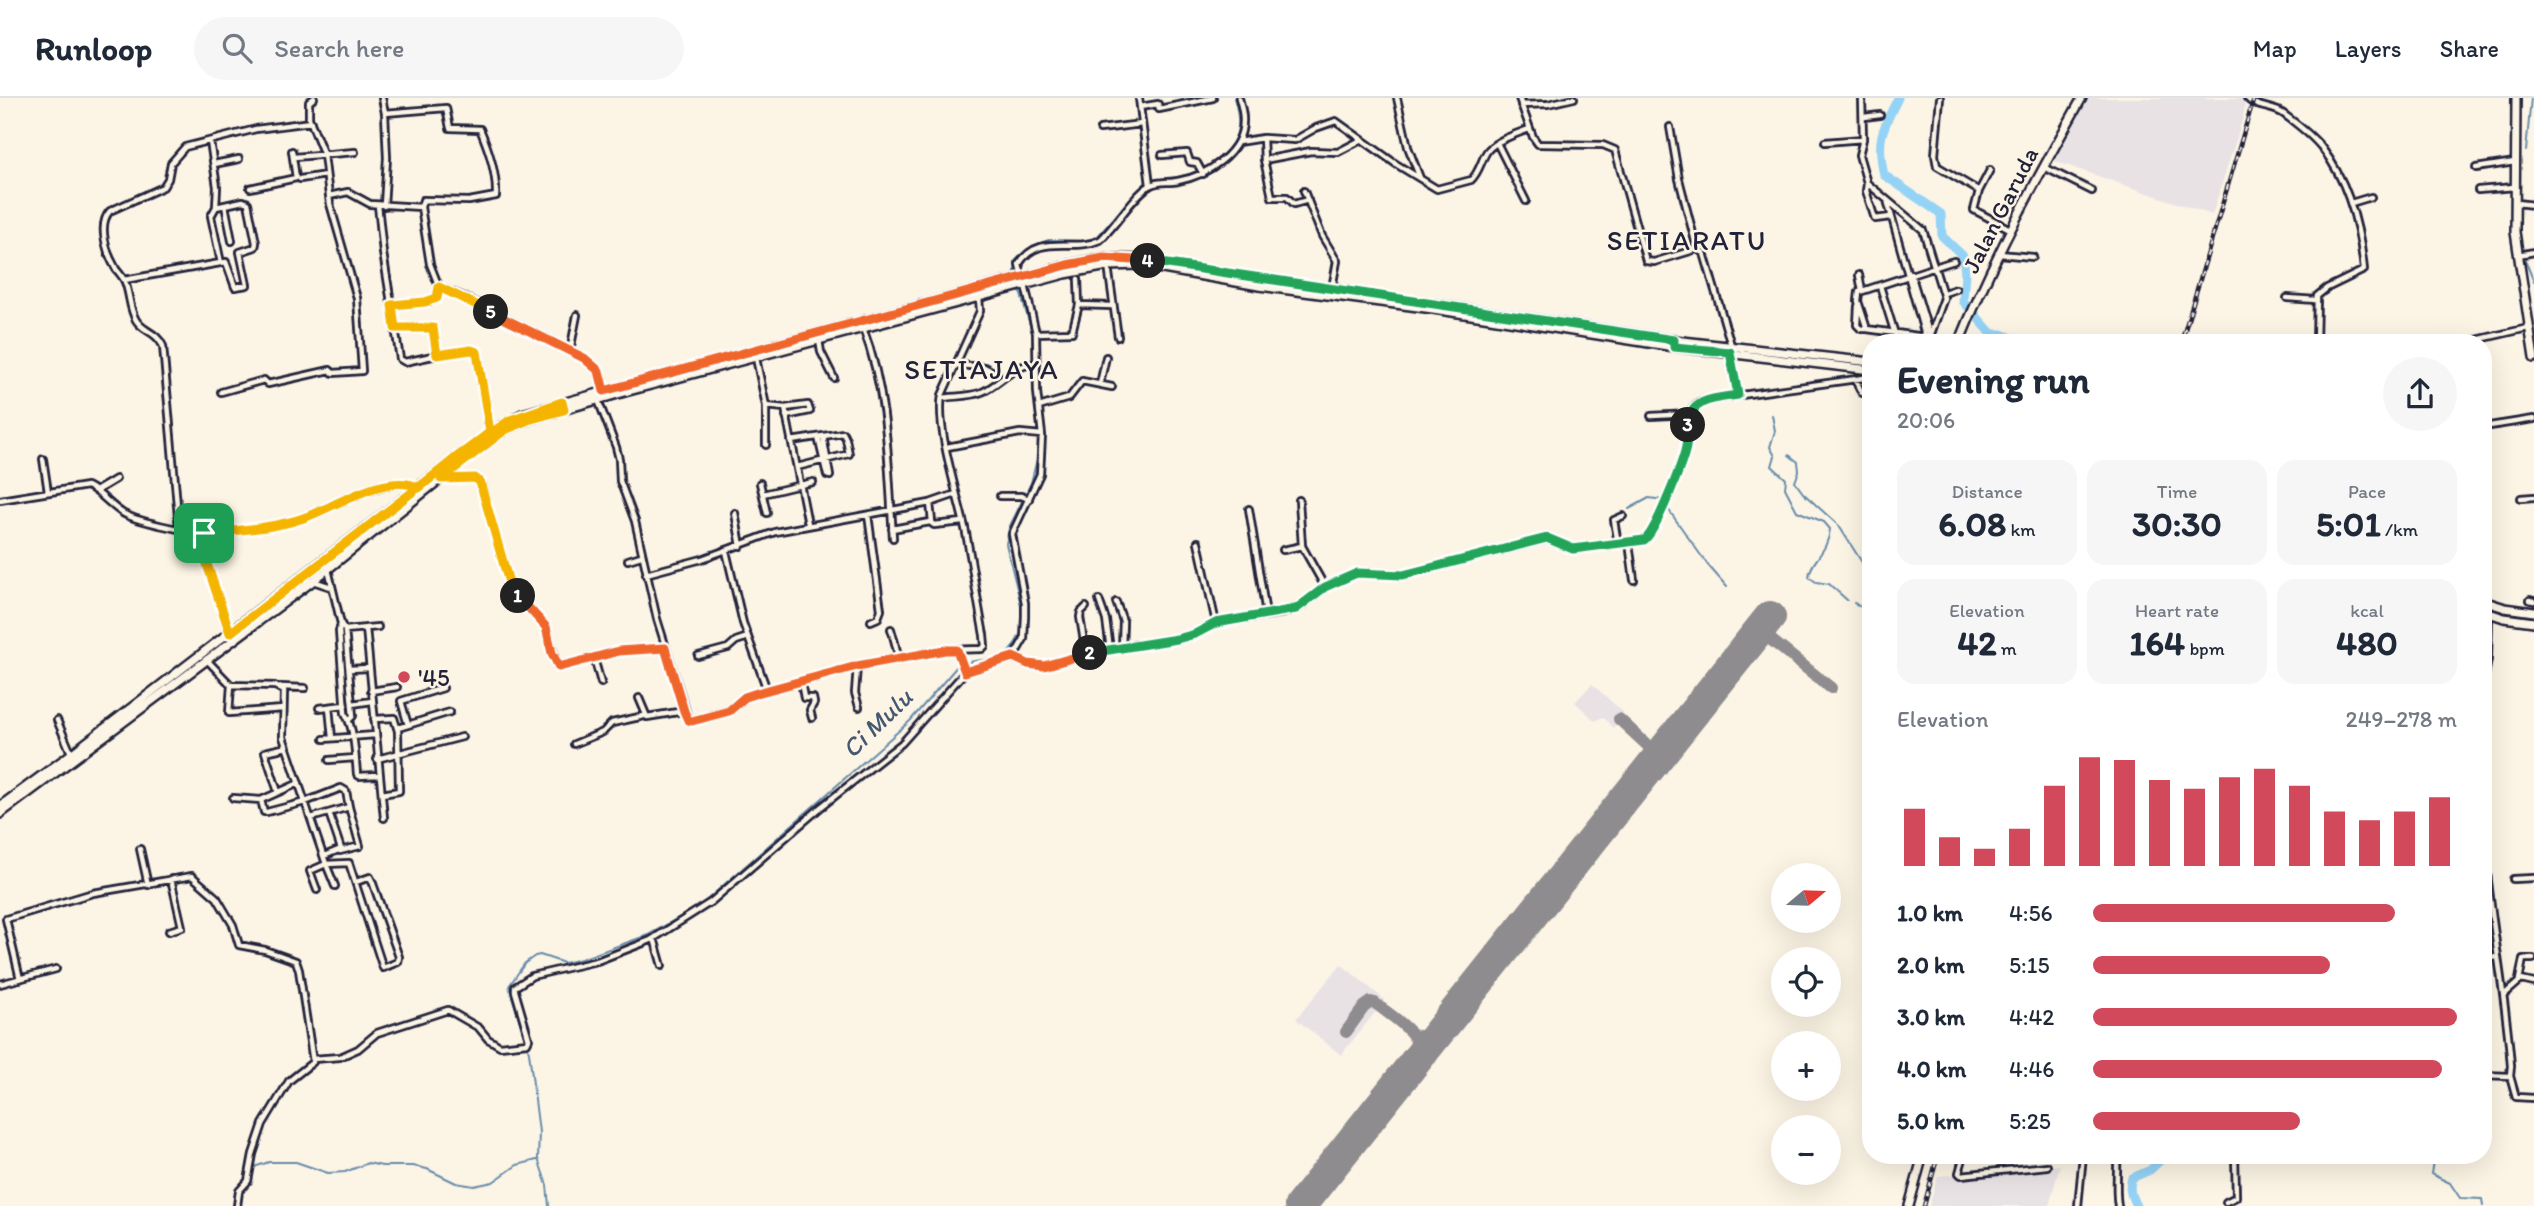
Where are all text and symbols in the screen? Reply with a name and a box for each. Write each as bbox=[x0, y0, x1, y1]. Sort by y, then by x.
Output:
search box bbox=[194, 17, 684, 80]
text: Runloop bbox=[35, 29, 152, 68]
icon: search bbox=[218, 29, 256, 67]
text: Search here bbox=[274, 32, 405, 64]
text: Map bbox=[2253, 34, 2297, 63]
text: Layers bbox=[2335, 34, 2402, 63]
text: Share bbox=[2440, 34, 2499, 63]
street label: Jalan Garuda bbox=[1956, 142, 2044, 278]
district label: SETIARATU bbox=[1607, 223, 1767, 257]
pin: 4 bbox=[1130, 244, 1166, 278]
text: 4 bbox=[1142, 249, 1153, 272]
pin: 5 bbox=[474, 294, 508, 330]
text: 5 bbox=[486, 300, 495, 323]
district label: SETIAJAYA bbox=[904, 352, 1060, 386]
text: Evening run bbox=[1897, 357, 2090, 403]
button: share bbox=[2383, 357, 2457, 431]
text: 20:06 bbox=[1897, 406, 1955, 434]
pin: 3 bbox=[1670, 408, 1706, 442]
text: 3 bbox=[1682, 413, 1693, 436]
text: Distance bbox=[1951, 480, 2023, 503]
text: Time bbox=[2157, 480, 2197, 503]
text: Pace bbox=[2348, 480, 2386, 503]
pin bbox=[174, 503, 234, 563]
text: 6.08 bbox=[1938, 503, 2006, 545]
text: 30:30 bbox=[2132, 503, 2222, 545]
text: 5:01 bbox=[2316, 503, 2381, 545]
icon: arrive bbox=[185, 514, 223, 552]
text: km bbox=[2006, 518, 2036, 541]
text: /km bbox=[2381, 518, 2418, 541]
pin: 1 bbox=[500, 578, 536, 614]
text: 1 bbox=[513, 584, 522, 607]
text: Elevation bbox=[1949, 599, 2025, 622]
text: Heart rate bbox=[2135, 599, 2219, 622]
text: kcal bbox=[2350, 599, 2384, 622]
text: 42 bbox=[1957, 622, 1997, 664]
text: 164 bbox=[2129, 622, 2185, 664]
text: 480 bbox=[2336, 622, 2398, 664]
pin: 2 bbox=[1072, 636, 1108, 670]
text: m bbox=[1997, 637, 2017, 660]
text: bpm bbox=[2185, 637, 2225, 660]
text: 2 bbox=[1085, 641, 1095, 664]
place label: '45 bbox=[418, 663, 450, 692]
marker: '45 bbox=[396, 669, 412, 685]
water label: Ci Mulu bbox=[835, 681, 920, 764]
text: Elevation bbox=[1897, 705, 1988, 733]
text: 249–278 m bbox=[2346, 705, 2457, 733]
north arrow bbox=[1771, 863, 1841, 933]
map controls bbox=[1771, 863, 1841, 1185]
text: 1.0 km bbox=[1897, 899, 1963, 927]
text: 4:56 bbox=[2009, 899, 2053, 927]
button: locate bbox=[1771, 947, 1841, 1017]
text: 2.0 km bbox=[1897, 951, 1965, 979]
text: 5:15 bbox=[2009, 951, 2049, 979]
text: 3.0 km bbox=[1897, 1003, 1965, 1031]
text: 4:42 bbox=[2009, 1003, 2054, 1031]
button: + bbox=[1771, 1031, 1841, 1101]
text: 4.0 km bbox=[1897, 1055, 1966, 1083]
text: 4:46 bbox=[2009, 1055, 2054, 1083]
text: 5.0 km bbox=[1897, 1107, 1964, 1135]
text: 5:25 bbox=[2009, 1107, 2051, 1135]
button: − bbox=[1771, 1115, 1841, 1185]

